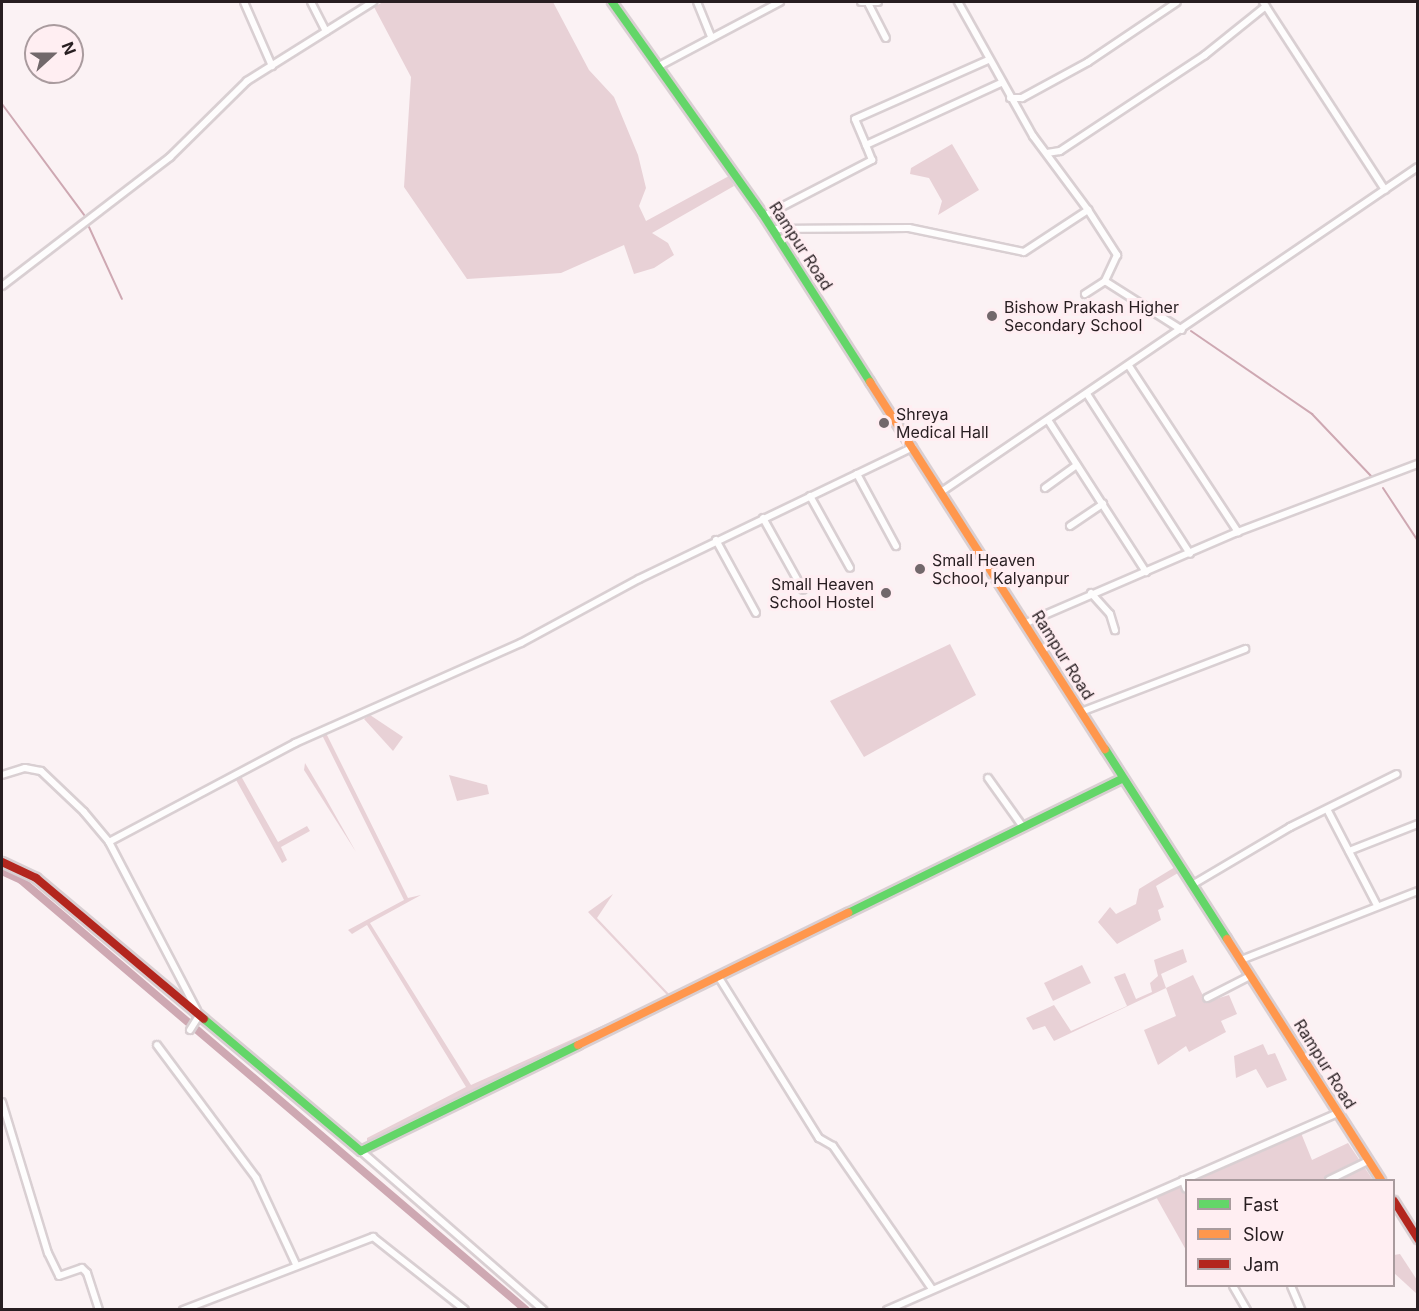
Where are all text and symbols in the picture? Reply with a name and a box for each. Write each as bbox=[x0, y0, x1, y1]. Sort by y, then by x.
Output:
north arrow bbox=[24, 24, 84, 84]
text: N bbox=[57, 39, 80, 58]
street label: Rampur Road bbox=[765, 198, 837, 294]
place label: Bishow Prakash Higher Secondary School bbox=[1004, 297, 1179, 335]
marker: Bishow Prakash Higher Secondary School bbox=[985, 309, 999, 323]
place label: Shreya Medical Hall bbox=[896, 404, 989, 442]
marker: Shreya Medical Hall bbox=[877, 416, 891, 430]
place label: Small Heaven School, Kalyanpur bbox=[932, 550, 1069, 588]
marker: Small Heaven School, Kalyanpur bbox=[913, 562, 927, 576]
place label: Small Heaven School Hostel bbox=[769, 574, 874, 612]
marker: Small Heaven School Hostel bbox=[879, 586, 893, 600]
street label: Rampur Road bbox=[1028, 607, 1098, 703]
street label: Rampur Road bbox=[1290, 1016, 1360, 1112]
legend bbox=[1185, 1179, 1395, 1287]
text: Fast bbox=[1243, 1194, 1279, 1215]
text: Slow bbox=[1243, 1224, 1284, 1245]
text: Jam bbox=[1243, 1254, 1279, 1275]

